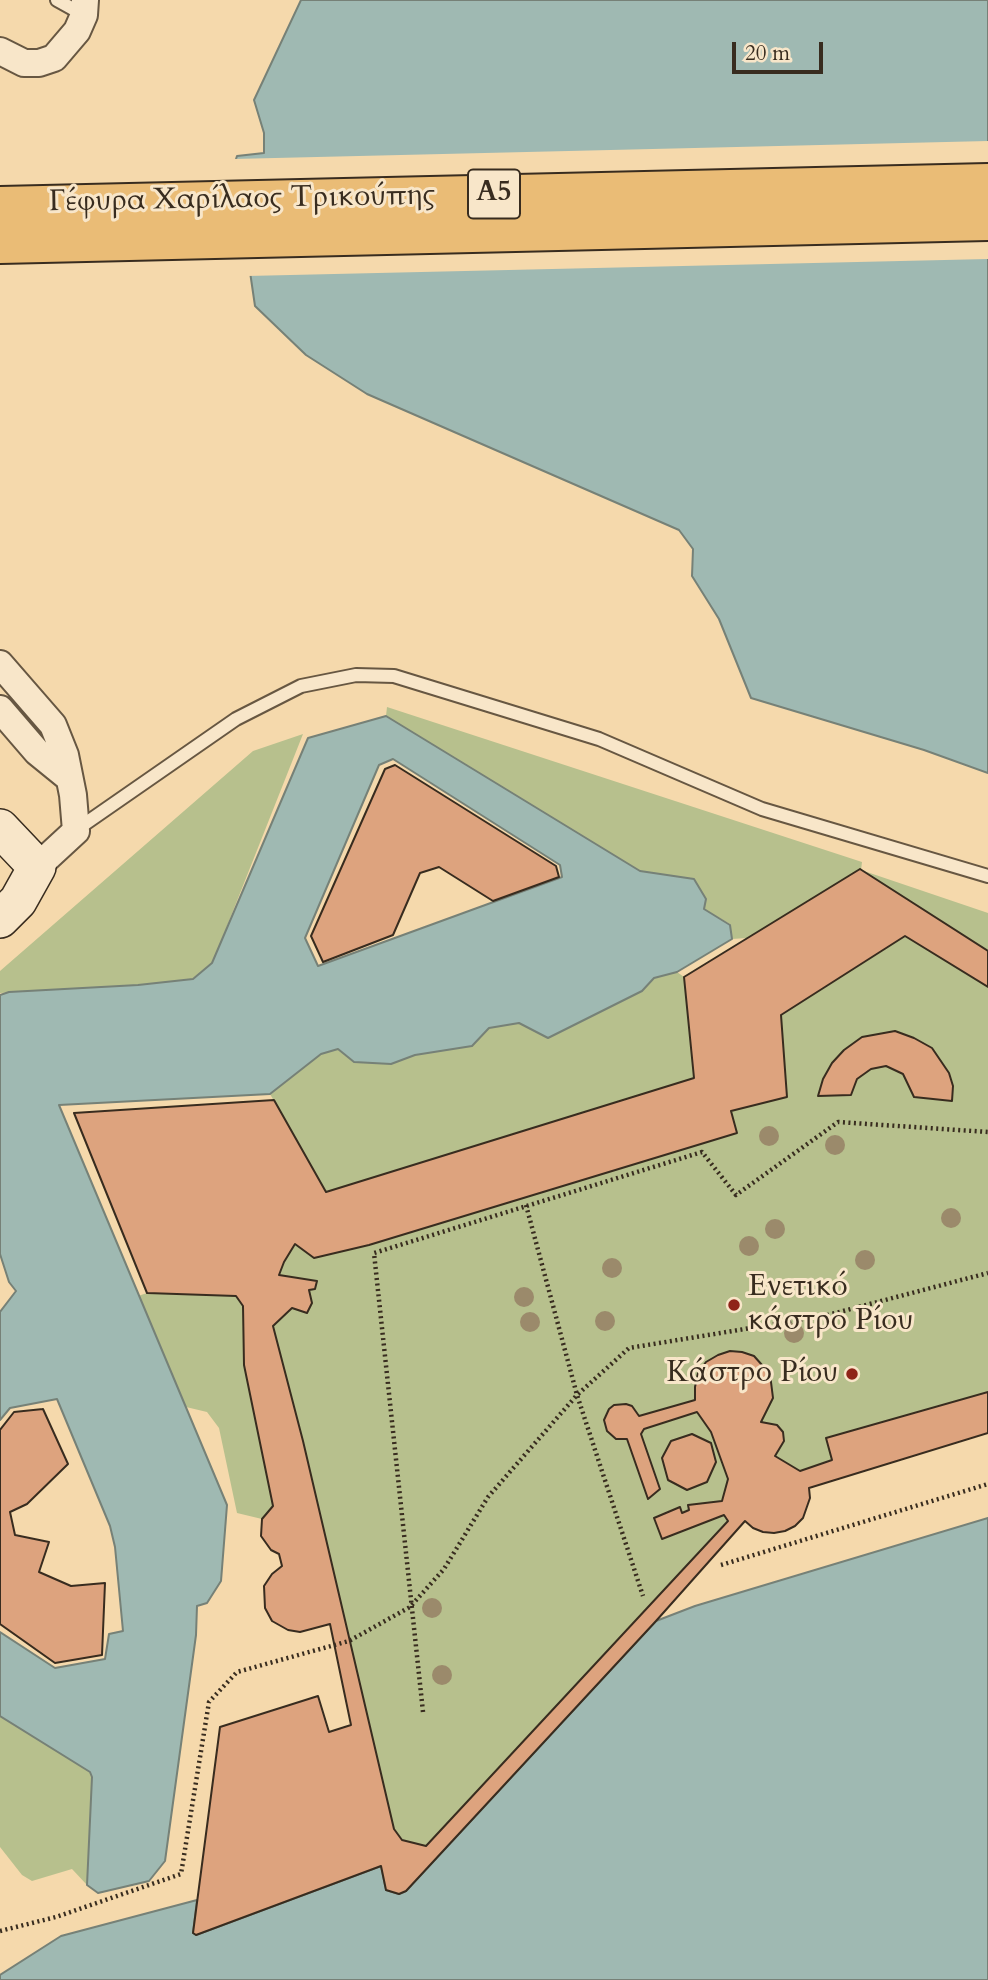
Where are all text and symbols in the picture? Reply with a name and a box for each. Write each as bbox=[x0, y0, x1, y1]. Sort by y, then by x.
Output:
scale bar bbox=[736, 28, 827, 72]
text: 20 m bbox=[745, 39, 790, 68]
road number: Α5 bbox=[468, 170, 520, 218]
street label: Γέφυρα Χαρίλαος Τρικούπης bbox=[48, 179, 436, 221]
place label: Ενετικό κάστρο Ρίου bbox=[748, 1270, 913, 1340]
marker: Ενετικό κάστρο Ρίου bbox=[726, 1297, 742, 1313]
place label: Κάστρο Ρίου bbox=[667, 1356, 838, 1392]
marker: Κάστρο Ρίου bbox=[844, 1366, 860, 1382]

